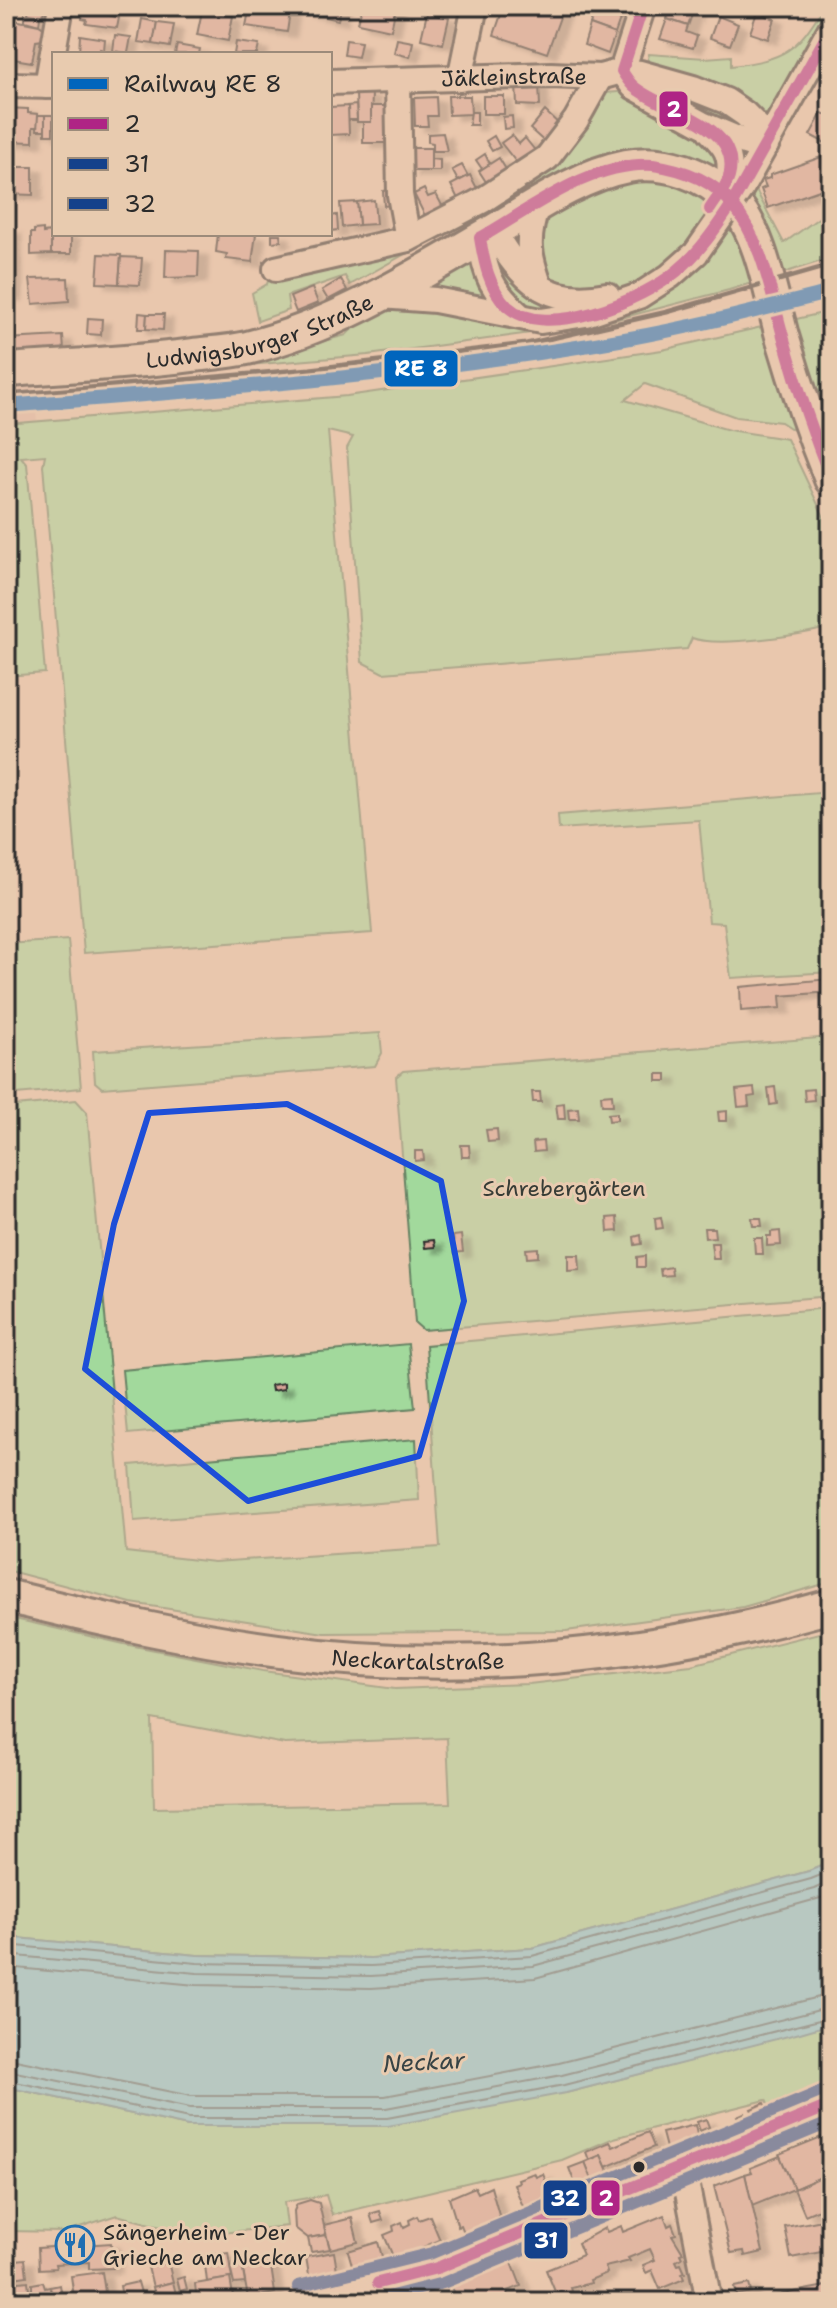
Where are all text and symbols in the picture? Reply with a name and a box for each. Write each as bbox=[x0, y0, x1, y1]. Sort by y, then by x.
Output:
legend bbox=[52, 52, 332, 236]
street label: Jäkleinstraße bbox=[440, 61, 588, 93]
text: Railway RE 8 bbox=[124, 68, 282, 100]
line badge: 2 bbox=[658, 90, 689, 128]
text: 2 bbox=[666, 95, 682, 124]
text: 2 bbox=[124, 108, 141, 140]
text: 31 bbox=[124, 148, 150, 180]
text: 32 bbox=[124, 188, 156, 220]
street label: Ludwigsburger Straße bbox=[144, 287, 378, 375]
line badge: RE 8 bbox=[383, 349, 459, 388]
text: RE 8 bbox=[394, 354, 448, 383]
park label: Schrebergärten bbox=[483, 1174, 645, 1203]
street label: Neckartalstraße bbox=[330, 1643, 505, 1677]
water label: Neckar bbox=[382, 2044, 467, 2080]
unlabelled marker bbox=[631, 2159, 647, 2175]
line badge: 32 bbox=[542, 2179, 588, 2217]
line badge: 2 bbox=[590, 2179, 621, 2217]
text: 32 bbox=[550, 2184, 580, 2213]
text: 2 bbox=[598, 2184, 614, 2213]
place label: Sängerheim - Der Grieche am Neckar bbox=[103, 2218, 307, 2272]
line badge: 31 bbox=[523, 2221, 569, 2260]
restaurant icon: Sängerheim - Der Grieche am Neckar bbox=[54, 2224, 96, 2266]
text: 31 bbox=[534, 2226, 558, 2255]

